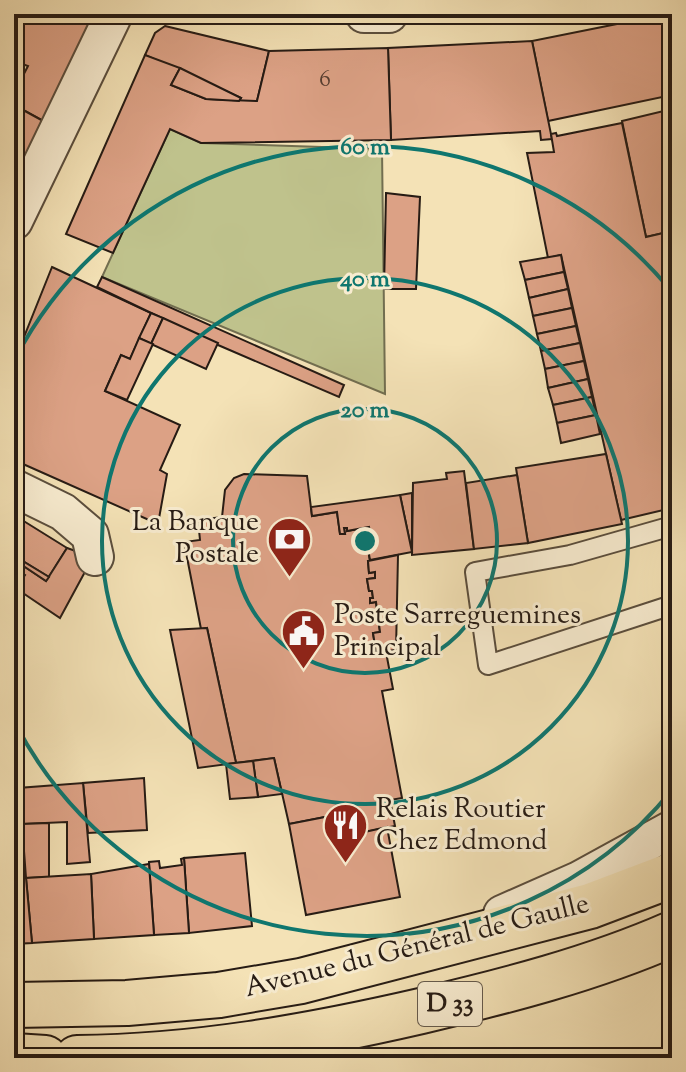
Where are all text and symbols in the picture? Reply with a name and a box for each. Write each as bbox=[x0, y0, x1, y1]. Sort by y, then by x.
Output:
house number: 6 bbox=[319, 63, 331, 97]
text: 60 m bbox=[340, 131, 390, 165]
text: 40 m bbox=[339, 263, 390, 297]
text: 20 m bbox=[341, 394, 390, 428]
place label: La Banque Postale bbox=[132, 503, 259, 575]
bank icon: La Banque Postale bbox=[266, 515, 314, 578]
centre of rings bbox=[351, 527, 379, 555]
place label: Poste Sarreguemines Principal bbox=[334, 596, 581, 668]
public building icon: Poste Sarreguemines Principal bbox=[279, 608, 327, 671]
place label: Relais Routier Chez Edmond bbox=[376, 790, 548, 862]
restaurant icon: Relais Routier Chez Edmond bbox=[321, 802, 369, 865]
street label: Avenue du Général de Gaulle bbox=[240, 885, 594, 1009]
road number: D 33 bbox=[418, 982, 482, 1026]

